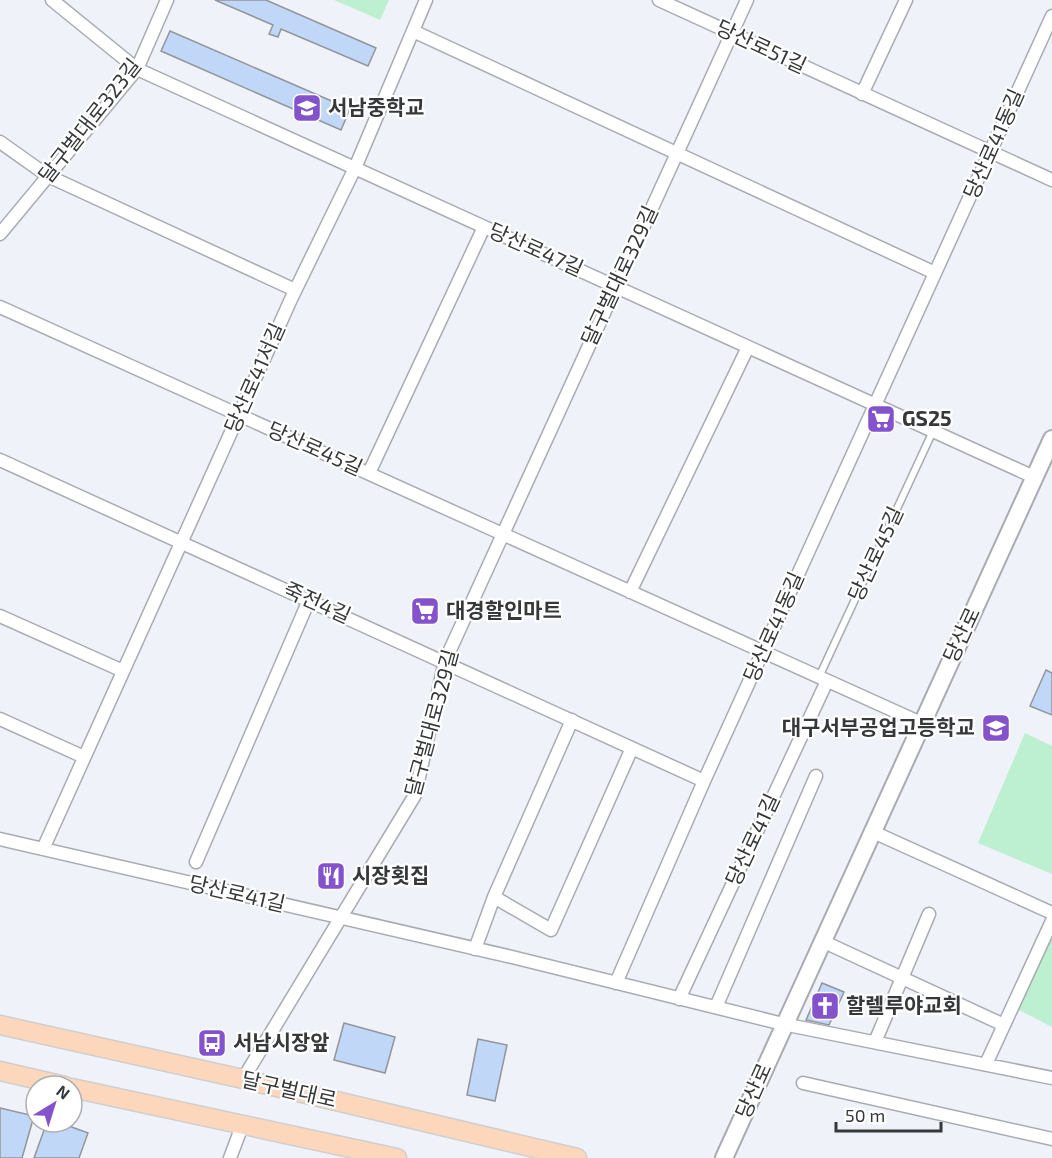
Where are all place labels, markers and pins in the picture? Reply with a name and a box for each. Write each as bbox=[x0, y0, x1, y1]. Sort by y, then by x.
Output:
school or university icon: 서남중학교 bbox=[291, 92, 323, 124]
place label: 서남중학교 bbox=[328, 94, 425, 119]
supermarket icon: GS25 bbox=[865, 403, 897, 435]
place label: GS25 bbox=[902, 405, 952, 430]
supermarket icon: 대경할인마트 bbox=[409, 595, 441, 627]
place label: 대경할인마트 bbox=[446, 597, 562, 622]
school or university icon: 대구서부공업고등학교 bbox=[980, 712, 1012, 744]
place label: 대구서부공업고등학교 bbox=[782, 714, 975, 739]
restaurant icon: 시장횟집 bbox=[315, 860, 347, 892]
place label: 시장횟집 bbox=[352, 862, 429, 887]
church icon: 할렐루야교회 bbox=[809, 990, 841, 1022]
place label: 할렐루야교회 bbox=[846, 992, 962, 1017]
bus stop icon: 서남시장앞 bbox=[196, 1027, 228, 1059]
place label: 서남시장앞 bbox=[233, 1029, 330, 1054]

